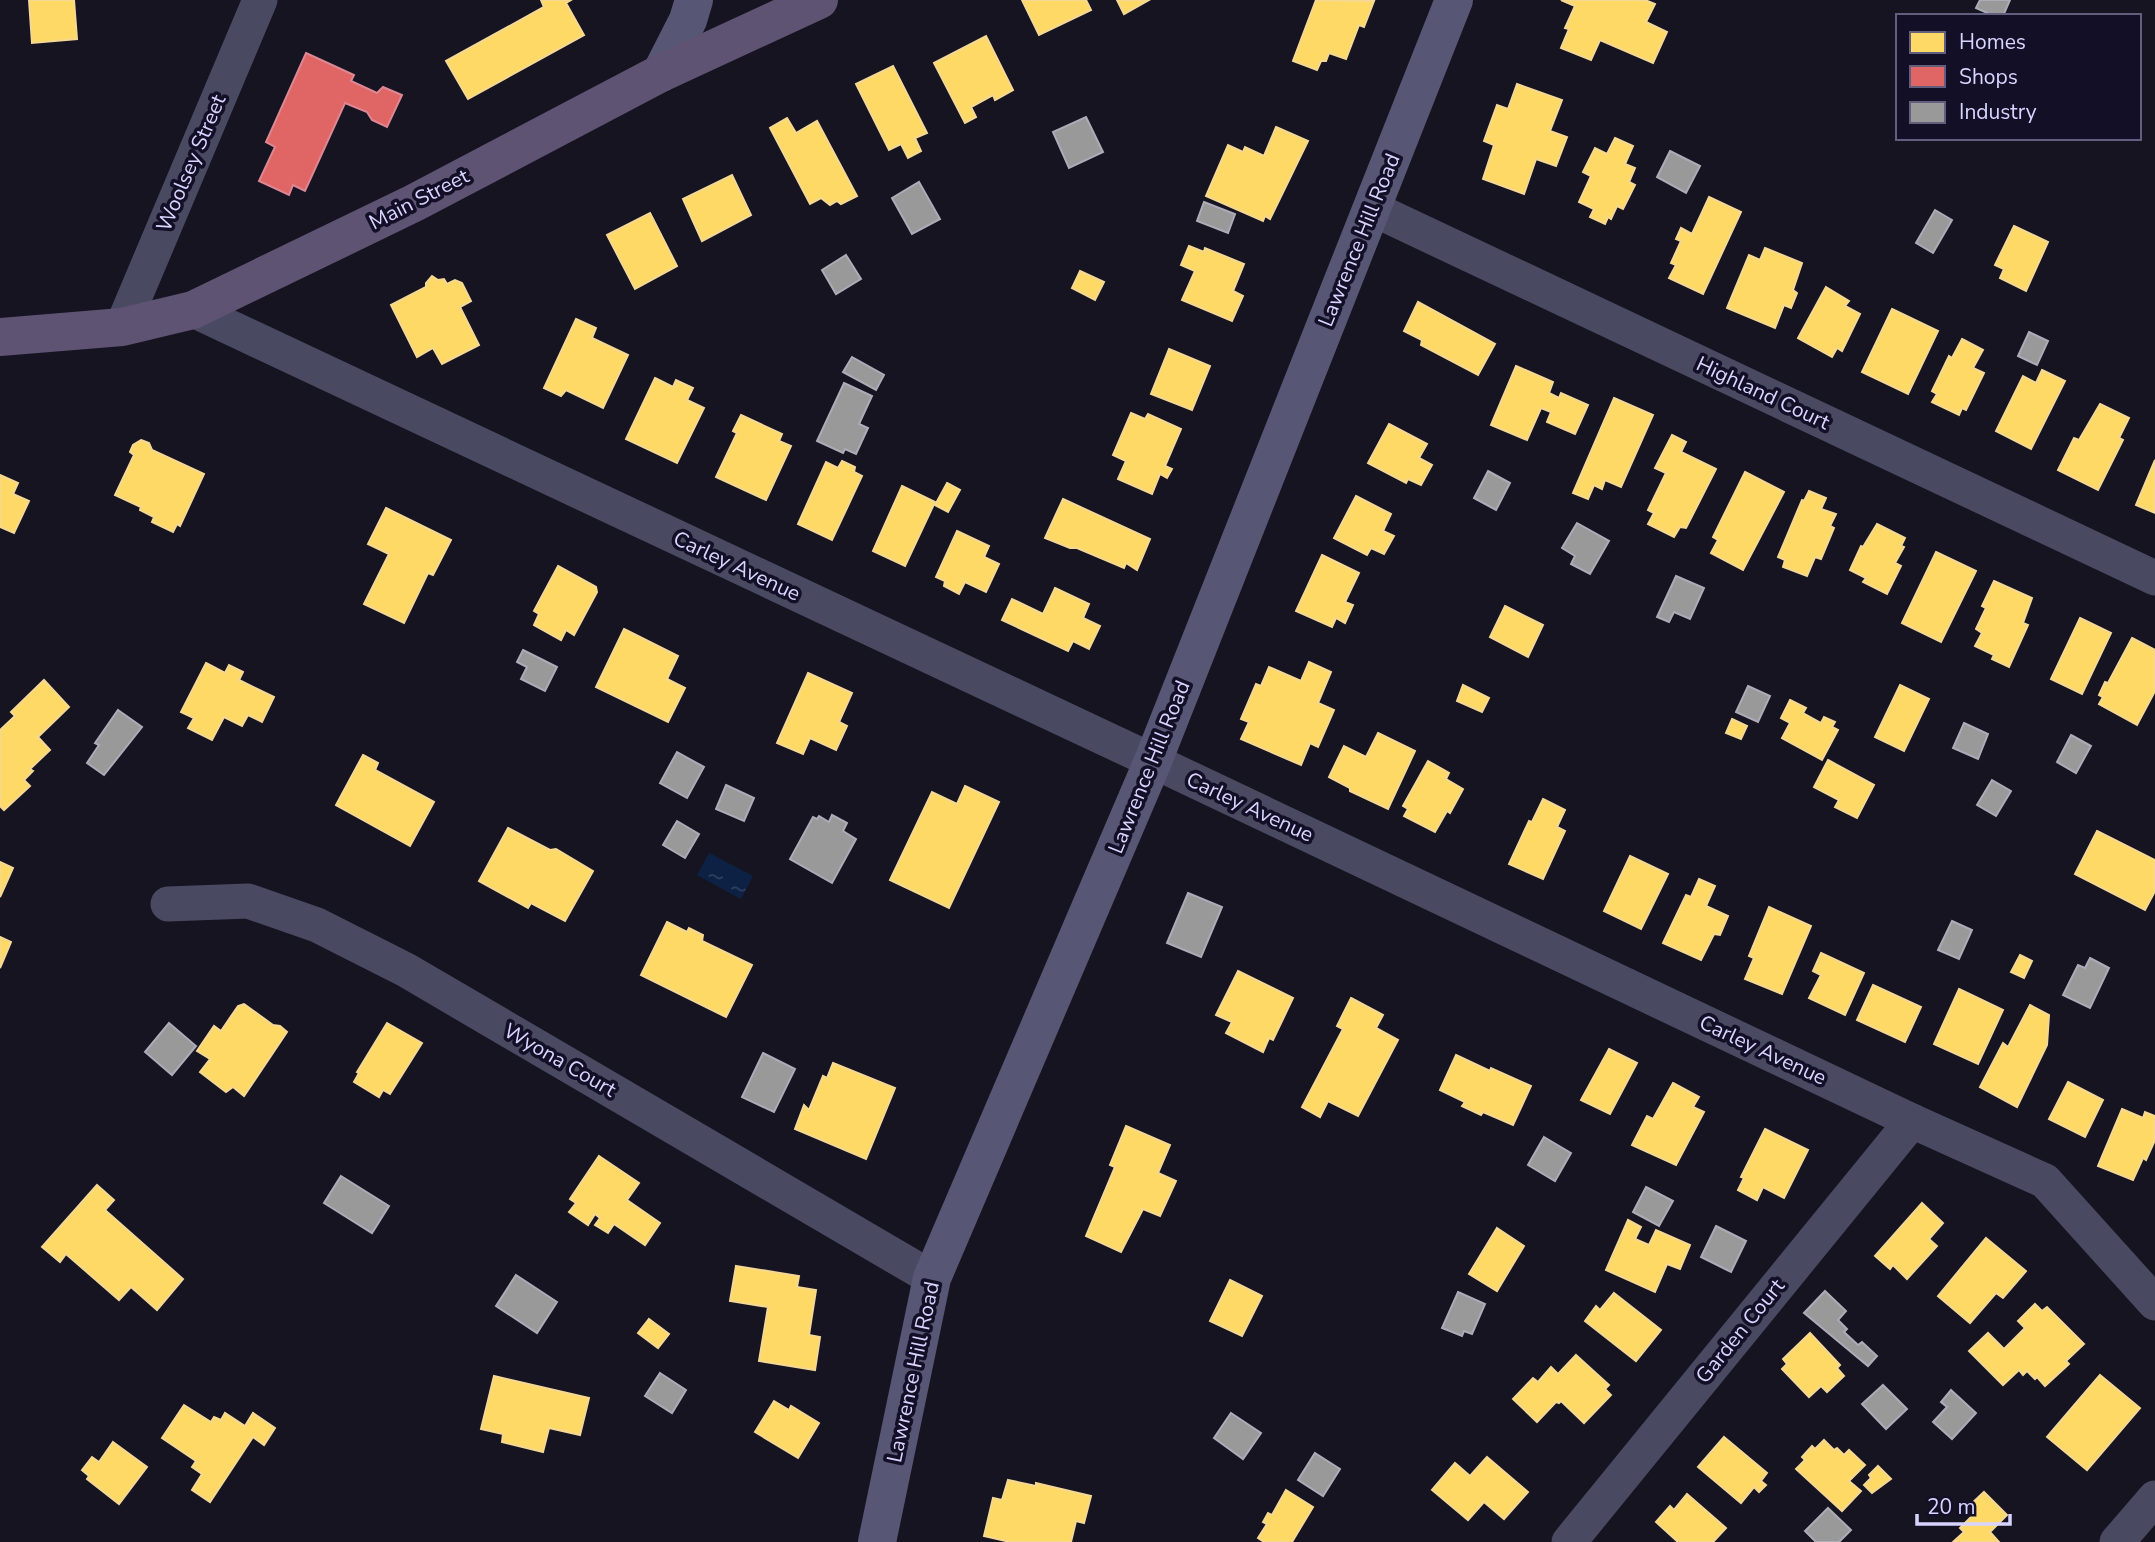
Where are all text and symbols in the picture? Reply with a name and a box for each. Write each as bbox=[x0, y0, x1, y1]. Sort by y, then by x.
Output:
legend bbox=[1896, 14, 2141, 140]
text: Homes bbox=[1959, 28, 2026, 56]
text: Shops bbox=[1959, 63, 2018, 91]
street label: Woolsey Street bbox=[150, 90, 233, 236]
text: Industry bbox=[1959, 98, 2037, 126]
street label: Lawrence Hill Road bbox=[1312, 149, 1406, 331]
street label: Main Street bbox=[364, 162, 474, 236]
street label: Highland Court bbox=[1692, 350, 1835, 436]
street label: Carley Avenue bbox=[669, 524, 805, 608]
street label: Lawrence Hill Road bbox=[1102, 676, 1196, 858]
street label: Carley Avenue bbox=[1182, 765, 1318, 849]
street label: Carley Avenue bbox=[1695, 1008, 1831, 1092]
street label: Wyona Court bbox=[499, 1016, 622, 1104]
street label: Garden Court bbox=[1689, 1272, 1791, 1389]
street label: Lawrence Hill Road bbox=[880, 1279, 946, 1465]
scale bar bbox=[1917, 1482, 2010, 1526]
text: 20 m bbox=[1927, 1493, 1976, 1521]

